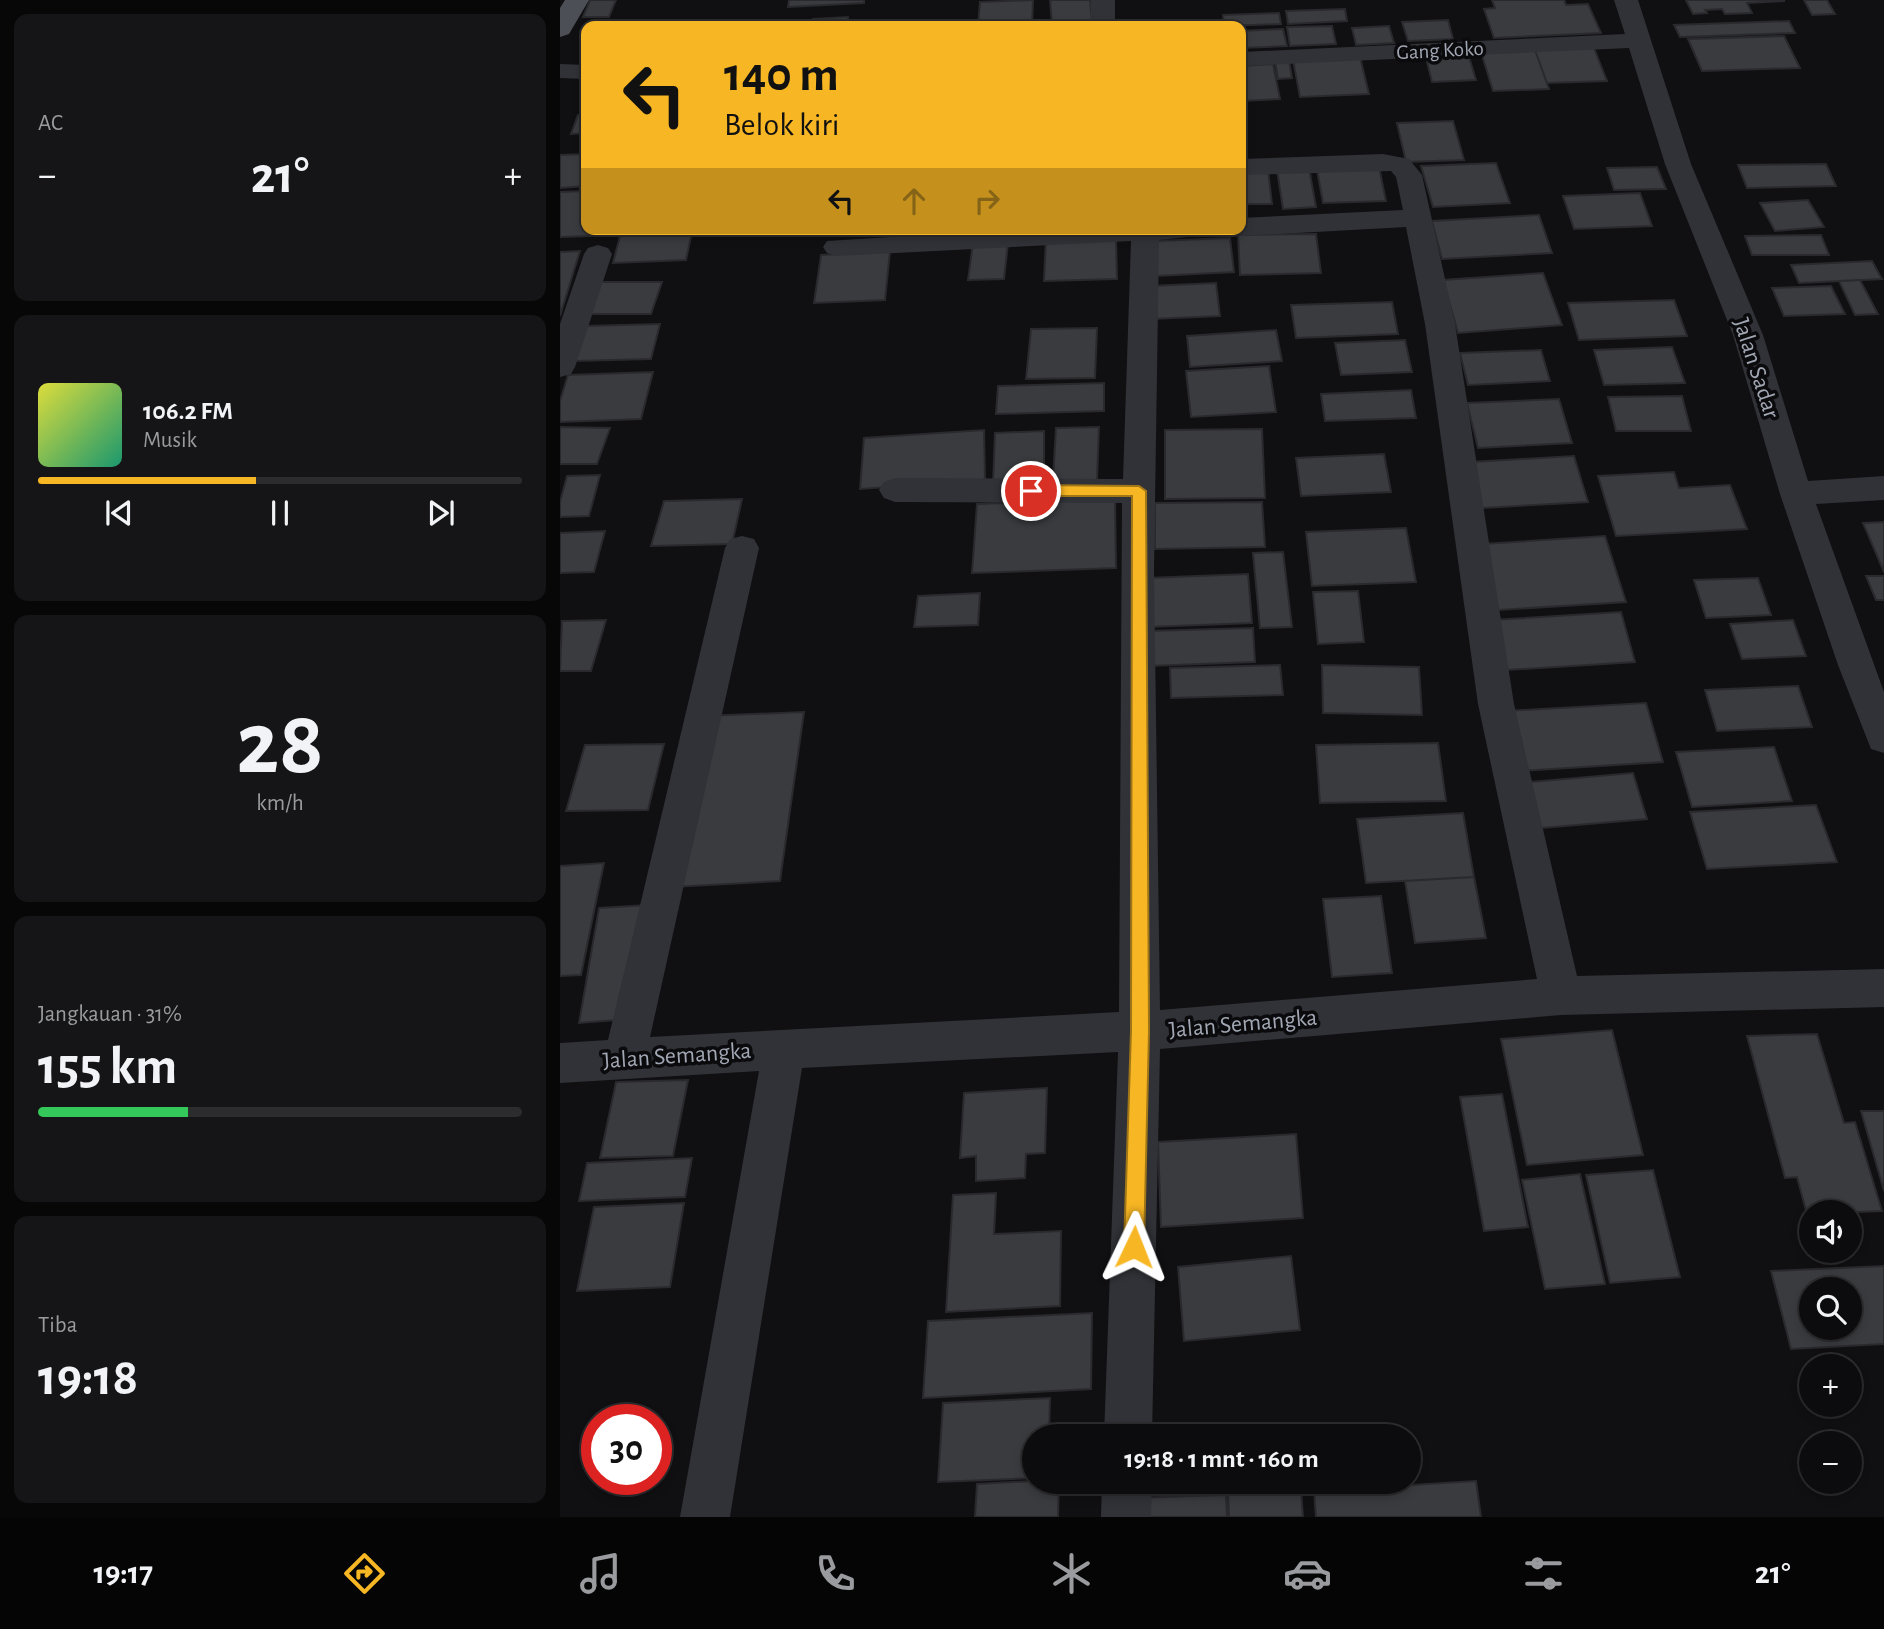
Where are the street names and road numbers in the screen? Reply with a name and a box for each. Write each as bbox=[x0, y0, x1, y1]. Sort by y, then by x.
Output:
street label: Gang Koko bbox=[1396, 38, 1484, 63]
street label: Jalan Sadar bbox=[1729, 315, 1784, 422]
street label: Jalan Semangka bbox=[1168, 1006, 1318, 1042]
street label: Jalan Semangka bbox=[602, 1039, 752, 1073]

